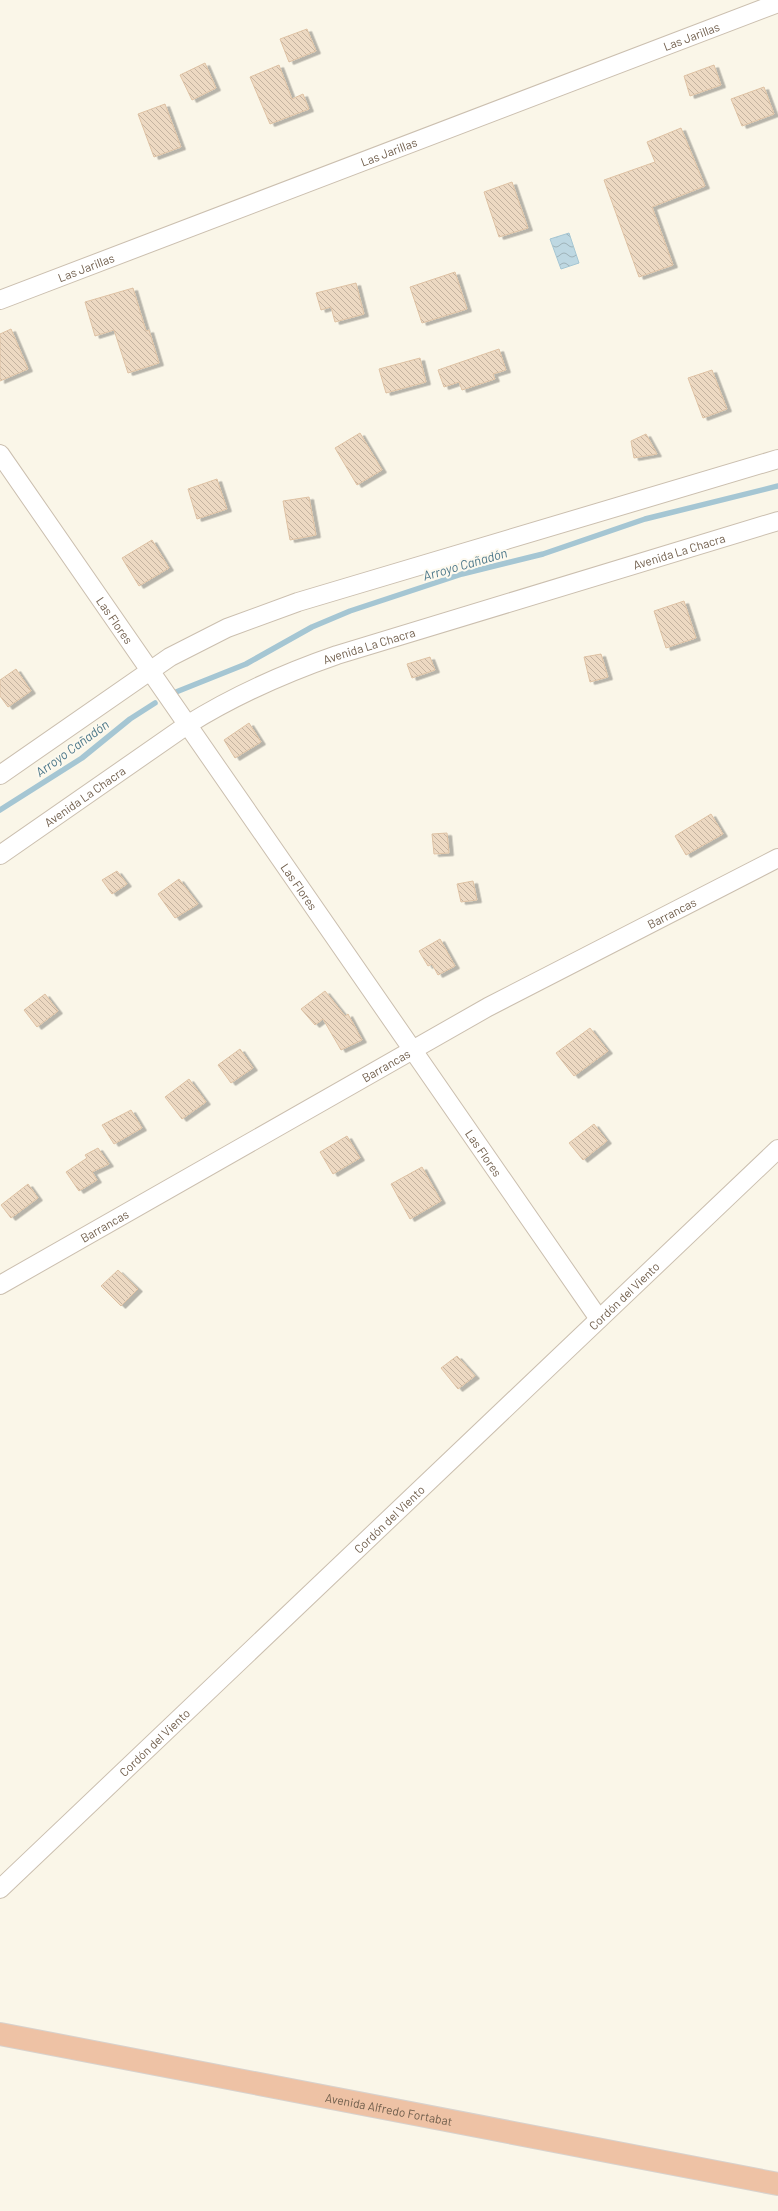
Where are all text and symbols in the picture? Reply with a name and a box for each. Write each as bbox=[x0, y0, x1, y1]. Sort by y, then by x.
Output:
street label: Las Jarillas bbox=[661, 19, 722, 53]
street label: Las Jarillas bbox=[359, 134, 419, 169]
street label: Las Jarillas bbox=[56, 250, 116, 284]
street label: Avenida La Chacra bbox=[631, 531, 727, 572]
water label: Arroyo Cañadón bbox=[421, 544, 509, 584]
street label: Las Flores bbox=[94, 594, 136, 646]
street label: Avenida La Chacra bbox=[321, 625, 417, 666]
water label: Arroyo Cañadón bbox=[32, 716, 112, 780]
street label: Avenida La Chacra bbox=[41, 763, 128, 829]
street label: Las Flores bbox=[278, 860, 321, 913]
street label: Barrancas bbox=[645, 894, 699, 931]
street label: Barrancas bbox=[359, 1046, 412, 1084]
street label: Las Flores bbox=[463, 1127, 505, 1179]
street label: Barrancas bbox=[78, 1206, 131, 1245]
street label: Cordón del Viento bbox=[586, 1259, 662, 1332]
street label: Cordón del Viento bbox=[351, 1482, 427, 1556]
street label: Cordón del Viento bbox=[116, 1705, 192, 1779]
street label: Avenida Alfredo Fortabat bbox=[324, 2090, 454, 2128]

